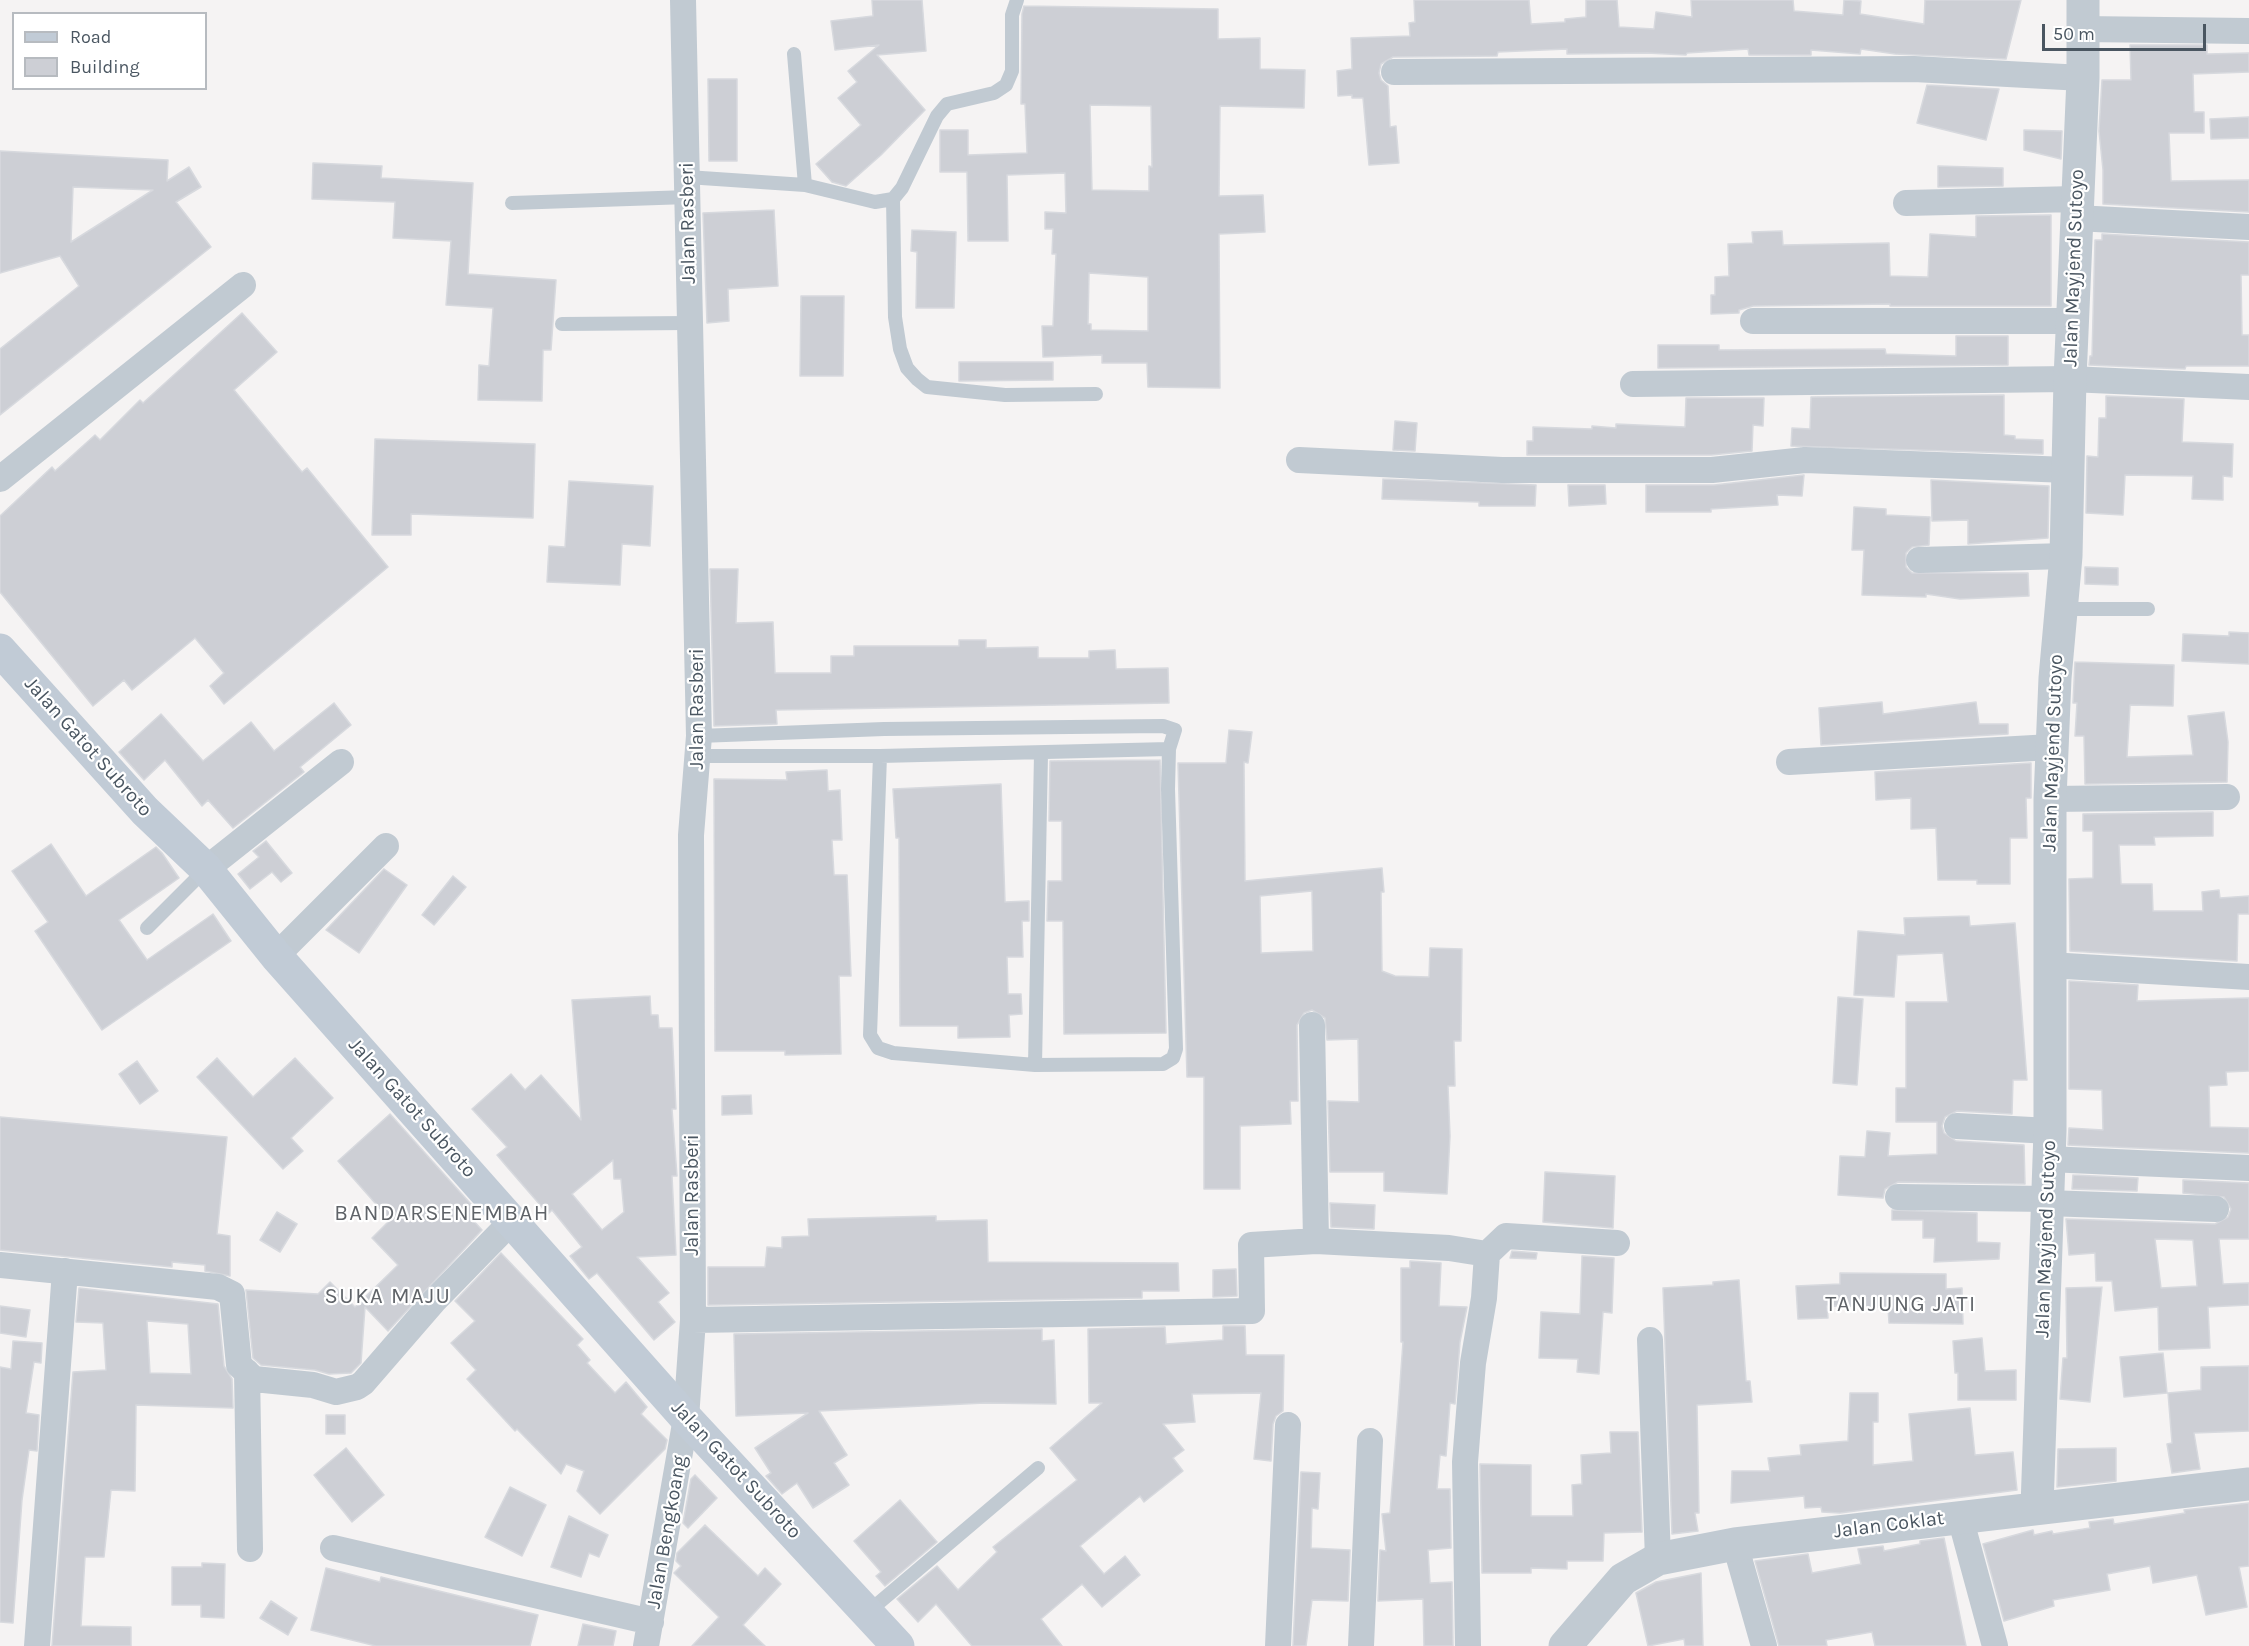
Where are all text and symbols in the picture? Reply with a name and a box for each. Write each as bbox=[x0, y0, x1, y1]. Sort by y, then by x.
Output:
legend bbox=[12, 12, 207, 90]
scale bar bbox=[2045, 12, 2208, 50]
text: 50 m bbox=[2053, 23, 2095, 45]
text: Road bbox=[70, 26, 111, 48]
text: Building bbox=[70, 56, 140, 78]
street label: Jalan Rasberi bbox=[675, 162, 701, 284]
street label: Jalan Mayjend Sutoyo bbox=[2059, 169, 2089, 367]
street label: Jalan Rasberi bbox=[685, 648, 709, 770]
street label: Jalan Mayjend Sutoyo bbox=[2038, 654, 2068, 852]
street label: Jalan Gatot Subroto bbox=[19, 672, 157, 822]
street label: Jalan Gatot Subroto bbox=[343, 1033, 481, 1183]
street label: Jalan Rasberi bbox=[680, 1134, 704, 1256]
street label: Jalan Mayjend Sutoyo bbox=[2031, 1140, 2061, 1338]
district label: BANDARSENEMBAH bbox=[334, 1201, 550, 1227]
district label: SUKA MAJU bbox=[325, 1284, 451, 1310]
district label: TANJUNG JATI bbox=[1825, 1292, 1977, 1318]
street label: Jalan Gatot Subroto bbox=[666, 1396, 806, 1544]
street label: Jalan Bengkoang bbox=[642, 1454, 692, 1610]
street label: Jalan Coklat bbox=[1832, 1506, 1946, 1544]

